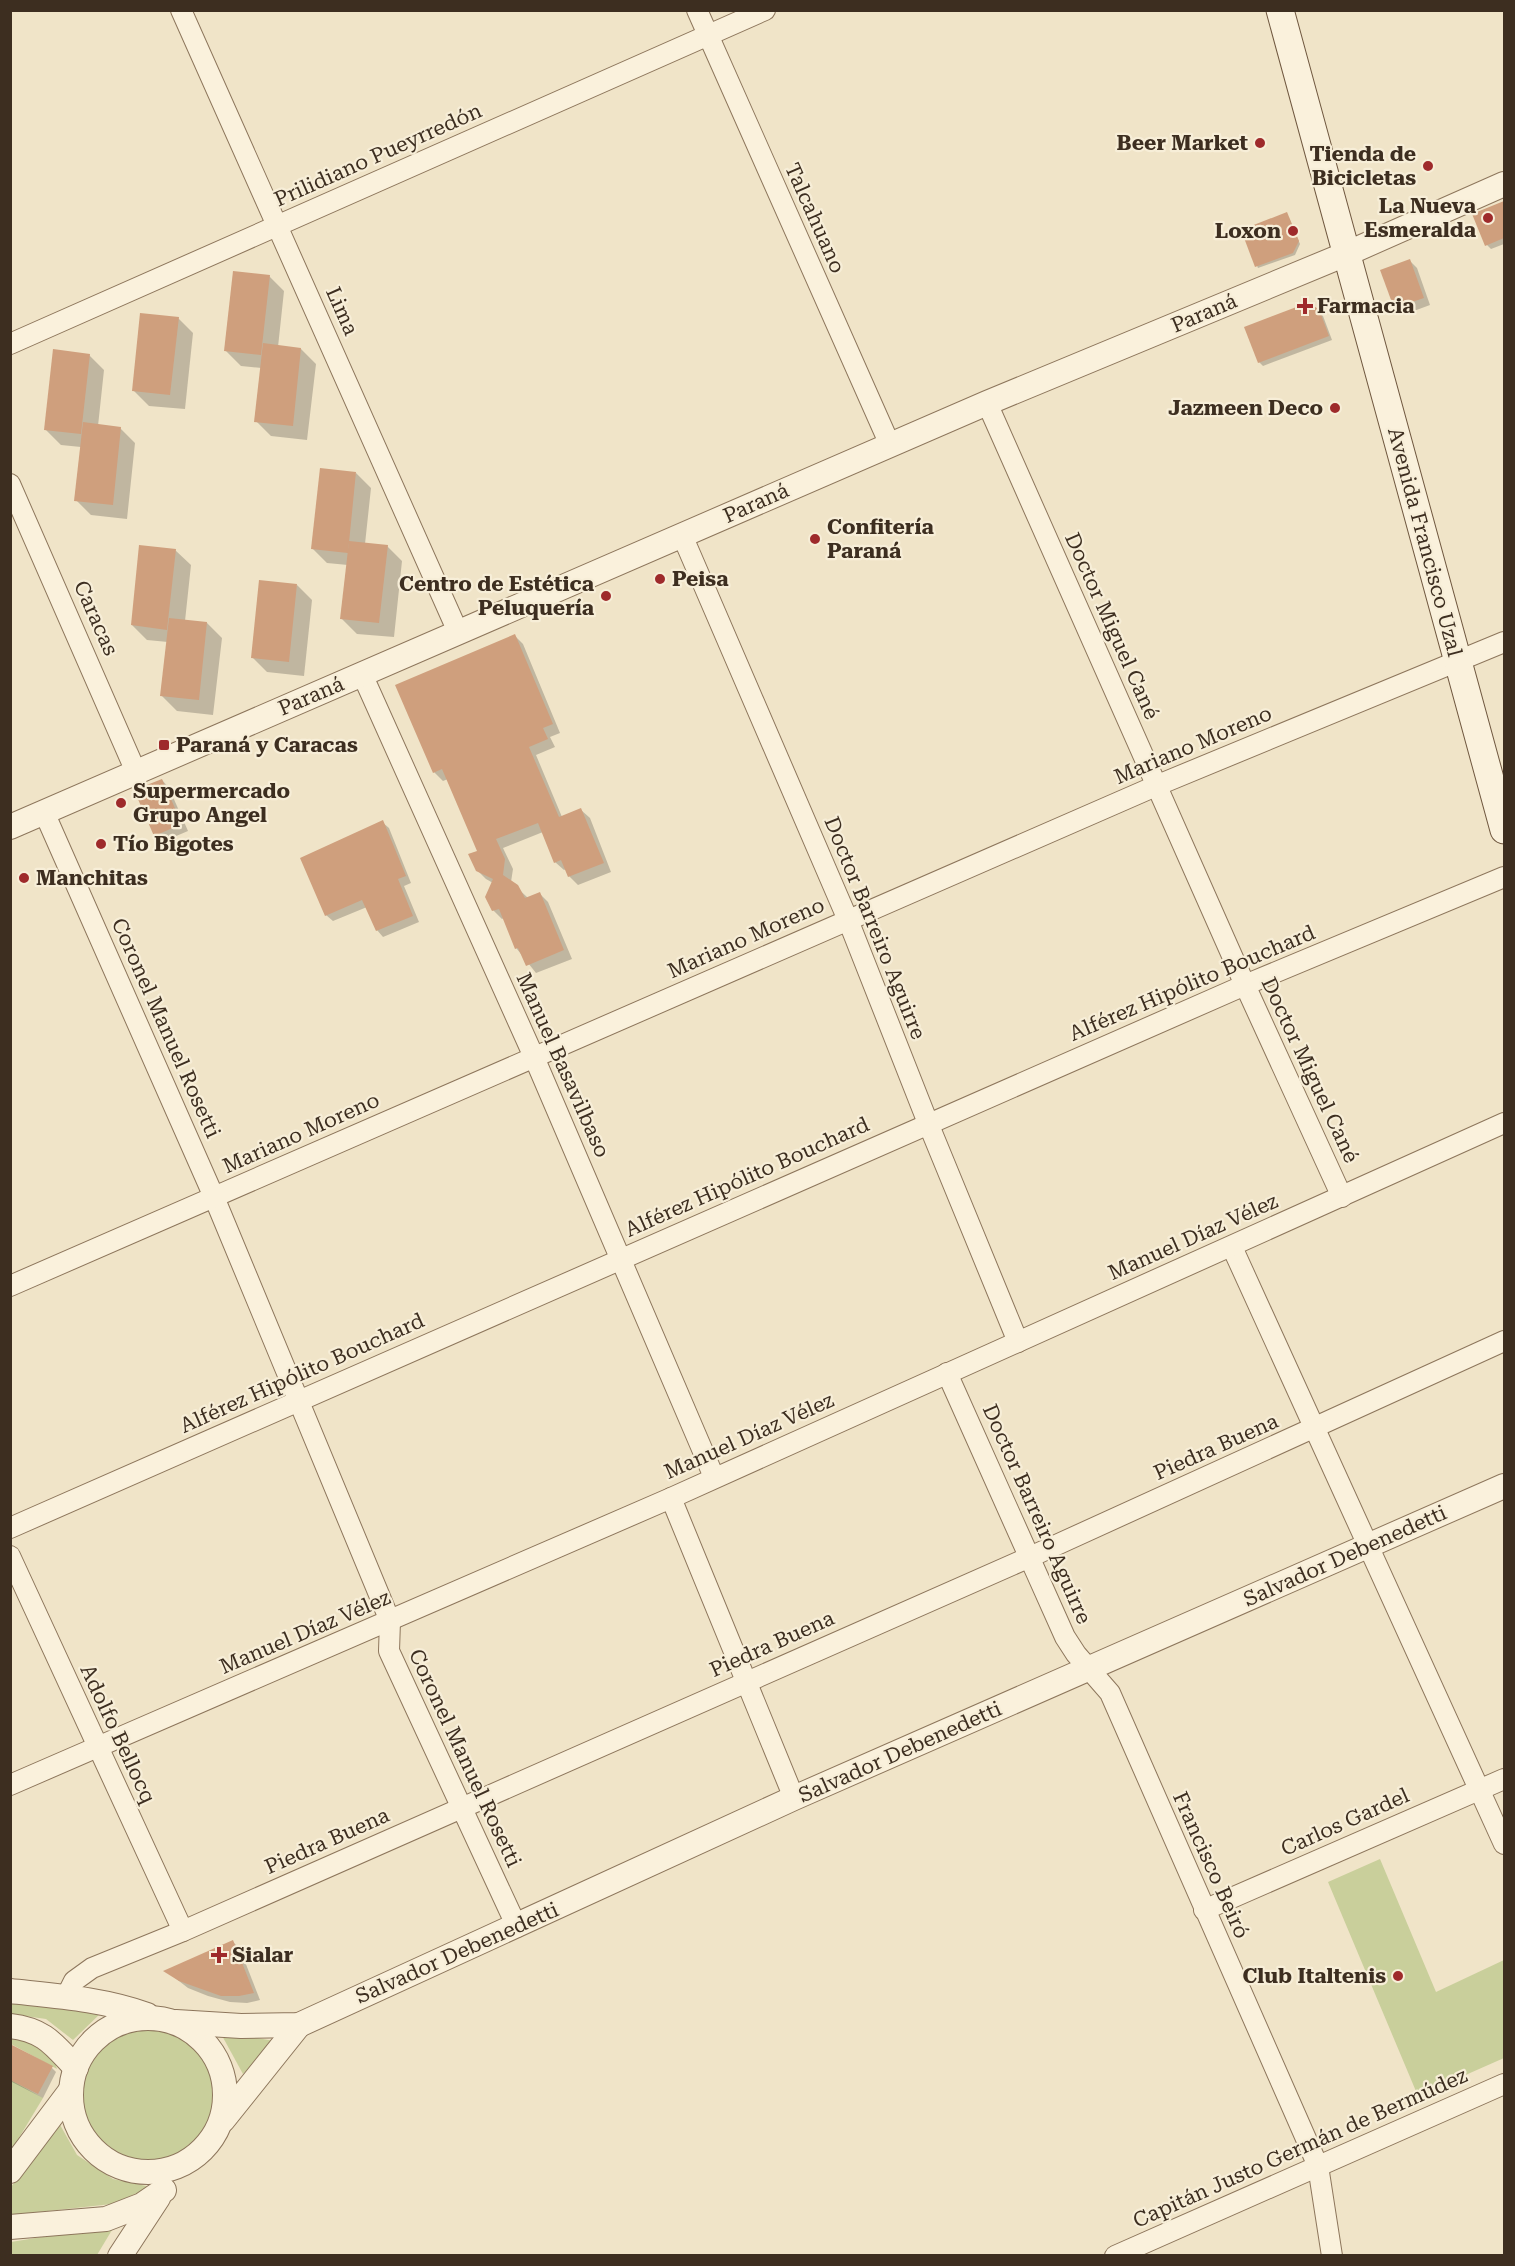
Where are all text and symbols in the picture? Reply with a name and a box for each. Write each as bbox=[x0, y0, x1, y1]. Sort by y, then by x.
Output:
street label: Prilidiano Pueyrredón bbox=[271, 98, 486, 212]
place label: Beer Market bbox=[1116, 131, 1248, 155]
marker: Beer Market bbox=[1253, 136, 1267, 150]
place label: Tienda de Bicicletas bbox=[1309, 142, 1416, 190]
street label: Talcahuano bbox=[780, 159, 850, 277]
marker: Tienda de Bicicletas bbox=[1421, 159, 1435, 173]
place label: La Nueva Esmeralda bbox=[1364, 194, 1477, 242]
marker: La Nueva Esmeralda bbox=[1481, 211, 1495, 225]
place label: Loxon bbox=[1215, 219, 1281, 243]
marker: Loxon bbox=[1286, 224, 1300, 238]
street label: Lima bbox=[321, 283, 363, 339]
street label: Paraná bbox=[1168, 288, 1241, 338]
place label: Farmacia bbox=[1317, 294, 1415, 318]
marker: Farmacia bbox=[1298, 299, 1312, 313]
place label: Jazmeen Deco bbox=[1168, 396, 1323, 420]
marker: Jazmeen Deco bbox=[1328, 401, 1342, 415]
street label: Avenida Francisco Uzal bbox=[1383, 425, 1467, 660]
street label: Paraná bbox=[720, 478, 793, 528]
place label: Confitería Paraná bbox=[827, 515, 934, 563]
street label: Doctor Miguel Cané bbox=[1060, 529, 1164, 723]
marker: Confitería Paraná bbox=[808, 532, 822, 546]
place label: Peisa bbox=[672, 567, 729, 591]
place label: Centro de Estética Peluquería bbox=[399, 572, 595, 620]
marker: Peisa bbox=[653, 572, 667, 586]
street label: Caracas bbox=[69, 577, 123, 659]
marker: Centro de Estética Peluquería bbox=[599, 589, 613, 603]
street label: Paraná bbox=[275, 671, 348, 721]
street label: Mariano Moreno bbox=[1111, 701, 1275, 789]
place label: Paraná y Caracas bbox=[176, 733, 358, 757]
marker: Paraná y Caracas bbox=[157, 738, 171, 752]
place label: Supermercado Grupo Angel bbox=[133, 779, 290, 827]
marker: Supermercado Grupo Angel bbox=[114, 796, 128, 810]
street label: Doctor Barreiro Aguirre bbox=[819, 813, 931, 1043]
place label: Tío Bigotes bbox=[113, 832, 234, 856]
marker: Tío Bigotes bbox=[94, 837, 108, 851]
place label: Manchitas bbox=[36, 866, 148, 890]
marker: Manchitas bbox=[17, 871, 31, 885]
street label: Mariano Moreno bbox=[664, 893, 828, 983]
street label: Coronel Manuel Rosetti bbox=[107, 914, 225, 1142]
street label: Alférez Hipólito Bouchard bbox=[1065, 920, 1319, 1046]
street label: Manuel Basavilbaso bbox=[511, 969, 615, 1161]
street label: Doctor Miguel Cané bbox=[1256, 973, 1364, 1167]
street label: Mariano Moreno bbox=[219, 1088, 383, 1178]
street label: Alférez Hipólito Bouchard bbox=[621, 1112, 873, 1242]
street label: Manuel Díaz Vélez bbox=[1105, 1189, 1282, 1285]
street label: Alférez Hipólito Bouchard bbox=[176, 1308, 428, 1438]
street label: Manuel Díaz Vélez bbox=[661, 1388, 838, 1484]
street label: Doctor Barreiro Aguirre bbox=[978, 1400, 1096, 1628]
street label: Piedra Buena bbox=[1150, 1409, 1283, 1485]
street label: Salvador Debenedetti bbox=[1240, 1500, 1451, 1612]
street label: Manuel Díaz Vélez bbox=[216, 1585, 394, 1679]
street label: Piedra Buena bbox=[706, 1606, 839, 1682]
street label: Coronel Manuel Rosetti bbox=[404, 1645, 526, 1871]
street label: Adolfo Bellocq bbox=[75, 1661, 161, 1808]
street label: Salvador Debenedetti bbox=[795, 1696, 1006, 1808]
street label: Carlos Gardel bbox=[1277, 1783, 1413, 1861]
street label: Francisco Beiró bbox=[1168, 1788, 1254, 1942]
street label: Piedra Buena bbox=[261, 1803, 394, 1879]
street label: Salvador Debenedetti bbox=[352, 1897, 563, 2009]
place label: Sialar bbox=[232, 1943, 294, 1967]
marker: Sialar bbox=[210, 1946, 228, 1964]
place label: Club Italtenis bbox=[1242, 1964, 1386, 1988]
marker: Club Italtenis bbox=[1391, 1969, 1405, 1983]
street label: Capitán Justo Germán de Bermúdez bbox=[1129, 2063, 1471, 2233]

